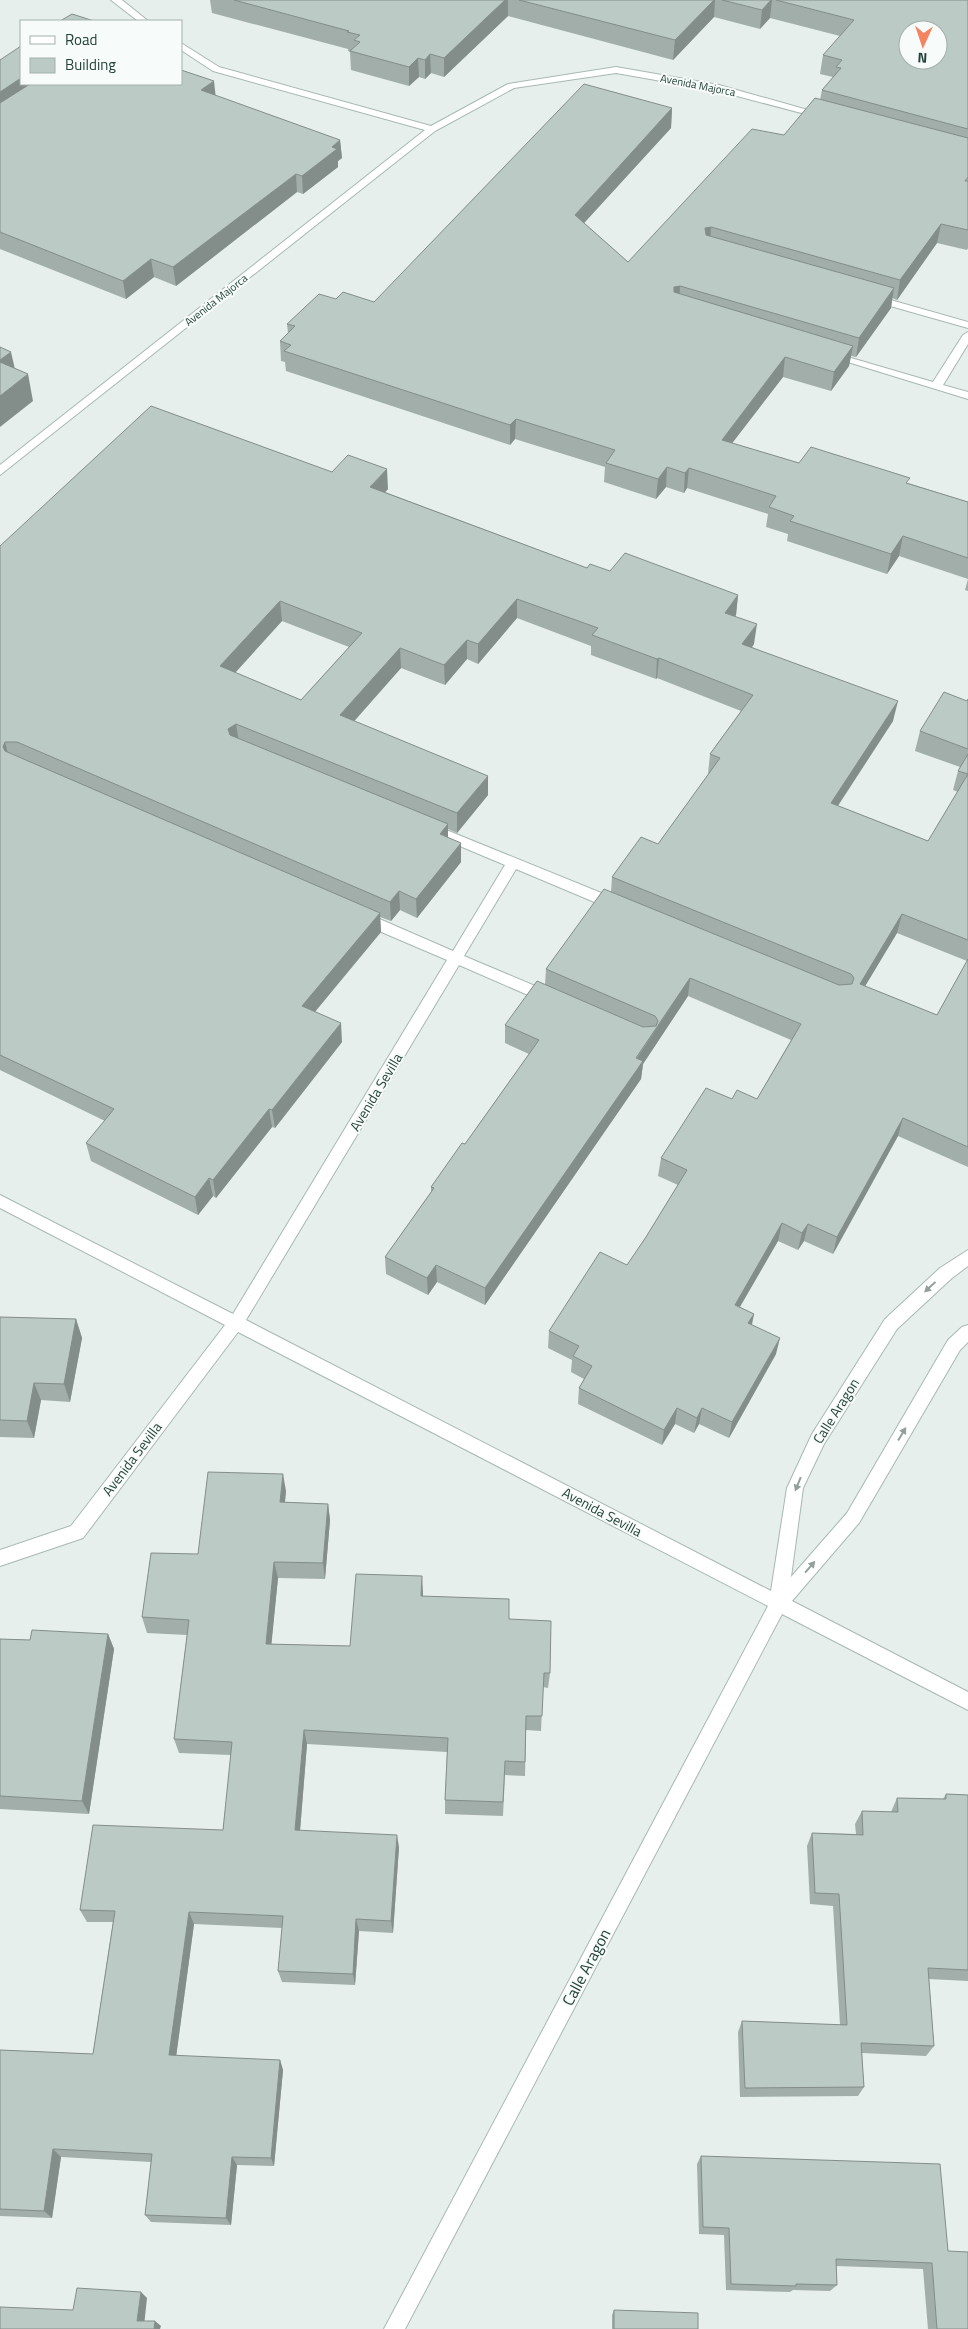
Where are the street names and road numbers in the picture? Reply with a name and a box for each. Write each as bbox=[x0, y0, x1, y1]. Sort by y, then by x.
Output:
street label: Avenida Majorca bbox=[659, 70, 737, 100]
street label: Avenida Majorca bbox=[181, 270, 251, 330]
street label: Avenida Sevilla bbox=[344, 1049, 407, 1135]
street label: Calle Aragon bbox=[807, 1374, 864, 1447]
street label: Avenida Sevilla bbox=[97, 1417, 166, 1500]
street label: Avenida Sevilla bbox=[559, 1482, 646, 1541]
street label: Calle Aragon bbox=[556, 1924, 616, 2010]

